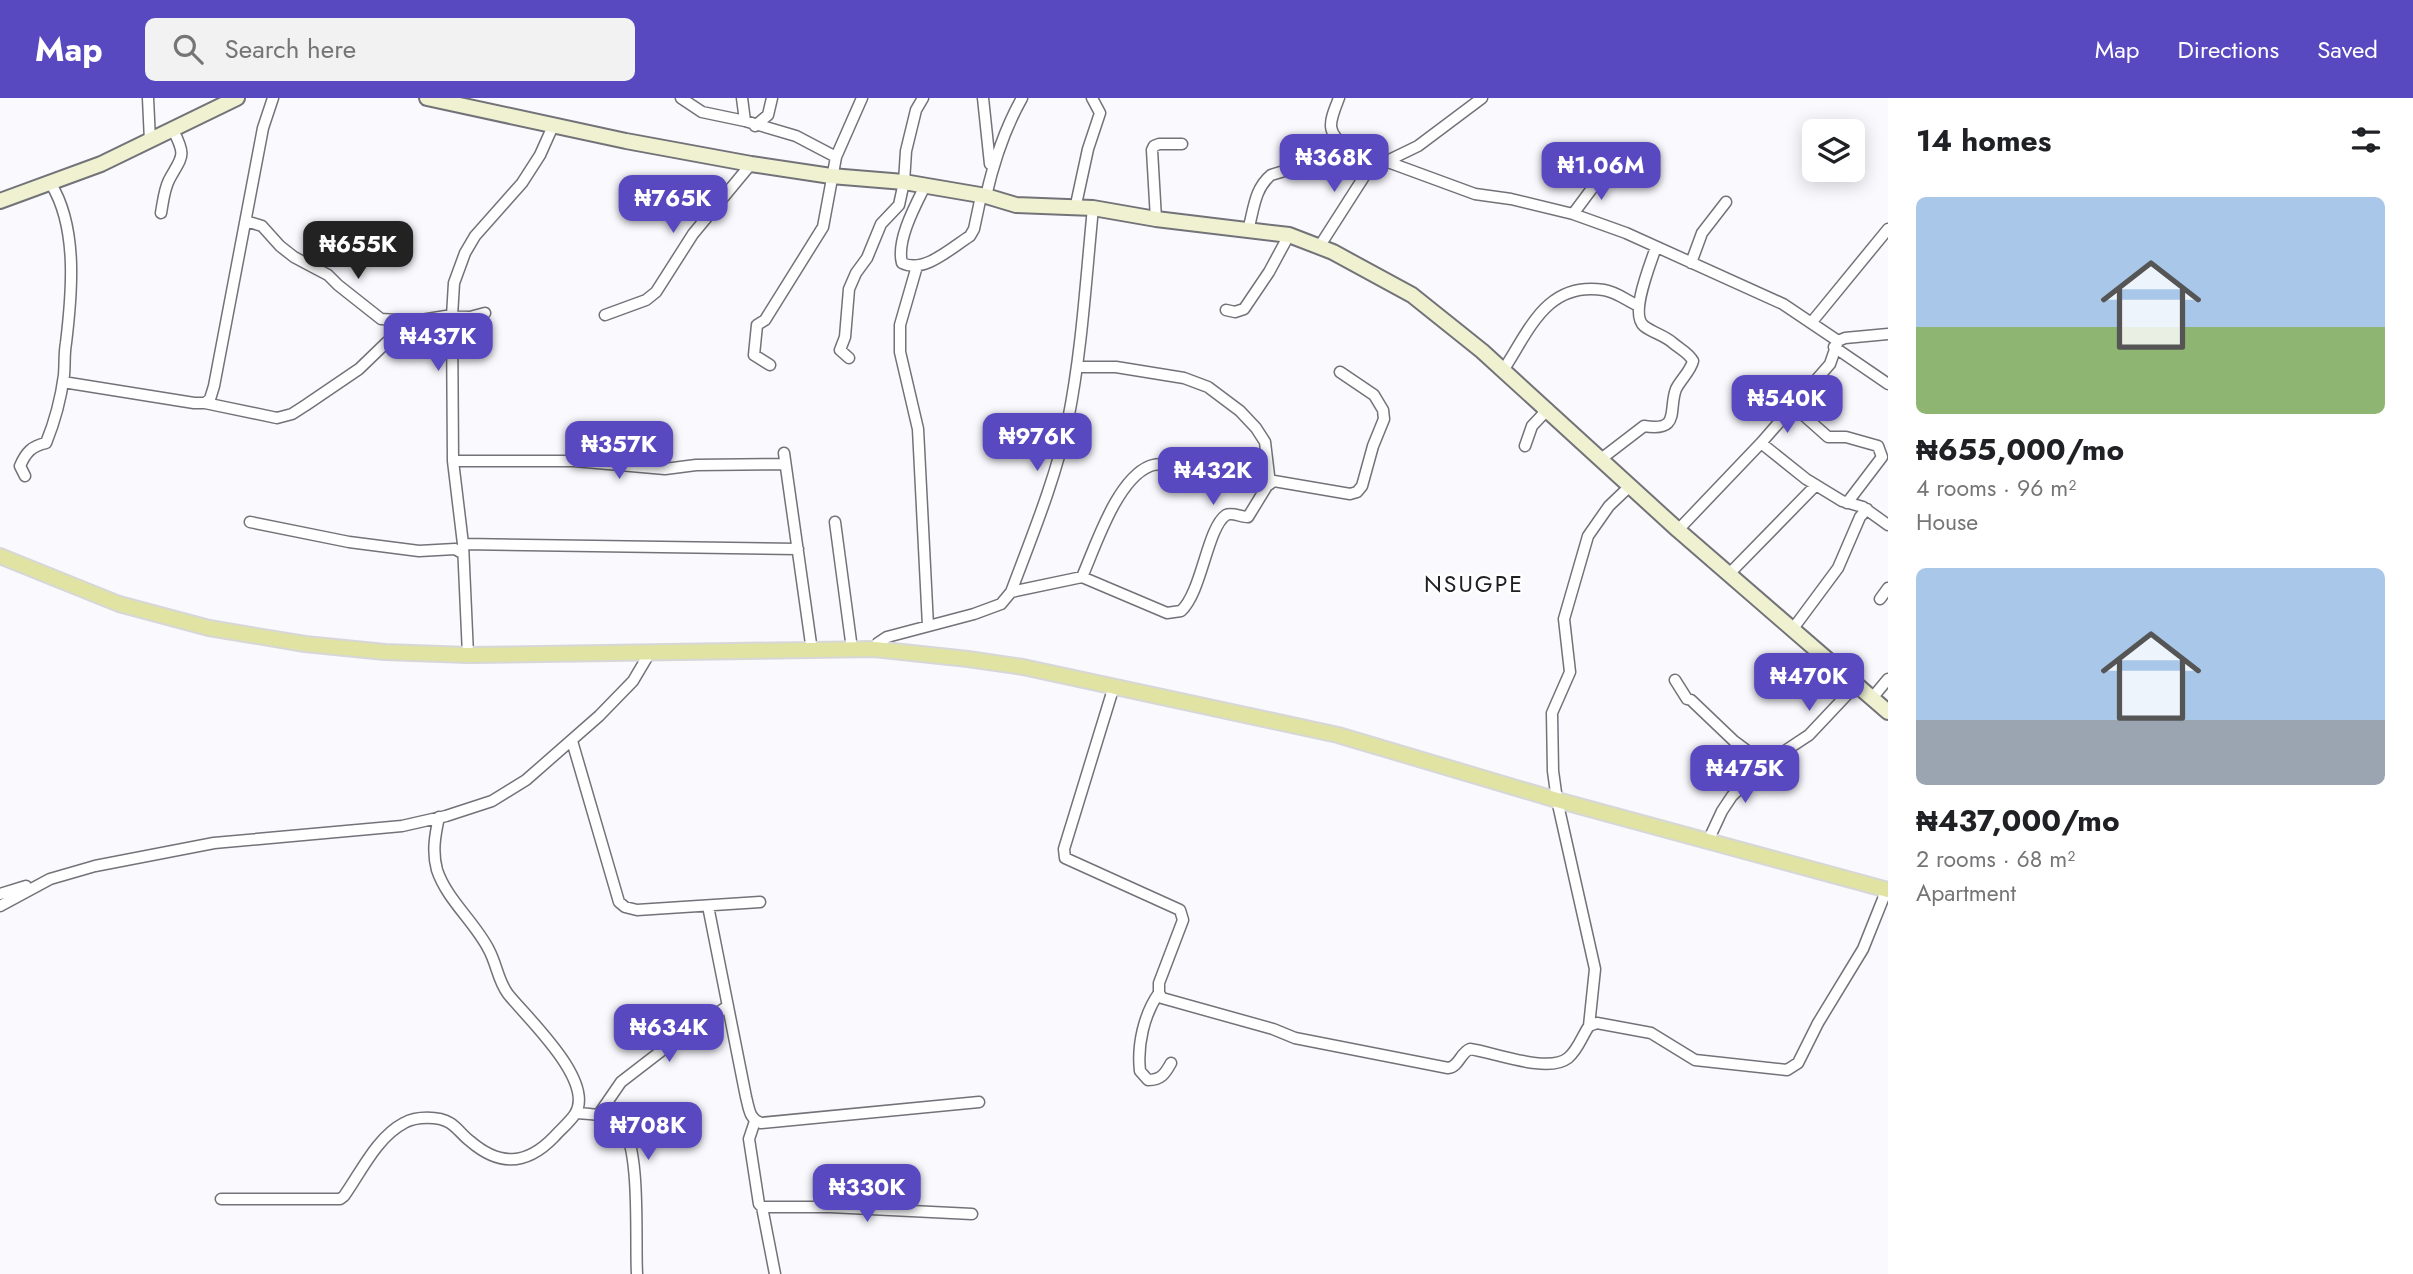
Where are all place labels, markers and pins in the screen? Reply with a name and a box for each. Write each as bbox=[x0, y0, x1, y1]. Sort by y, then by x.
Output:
pin: ₦368K bbox=[1285, 134, 1383, 194]
pin: ₦1.06M bbox=[1544, 142, 1658, 202]
pin: ₦765K bbox=[624, 176, 722, 235]
pin: ₦655K bbox=[309, 222, 407, 281]
pin: ₦437K bbox=[389, 314, 487, 373]
pin: ₦540K bbox=[1738, 376, 1836, 435]
pin: ₦976K bbox=[988, 414, 1086, 473]
pin: ₦357K bbox=[570, 422, 668, 481]
pin: ₦432K bbox=[1164, 448, 1262, 507]
pin: ₦470K bbox=[1760, 654, 1858, 713]
pin: ₦475K bbox=[1696, 746, 1794, 805]
pin: ₦634K bbox=[620, 1004, 718, 1064]
pin: ₦708K bbox=[599, 1102, 697, 1162]
pin: ₦330K bbox=[818, 1164, 916, 1224]

